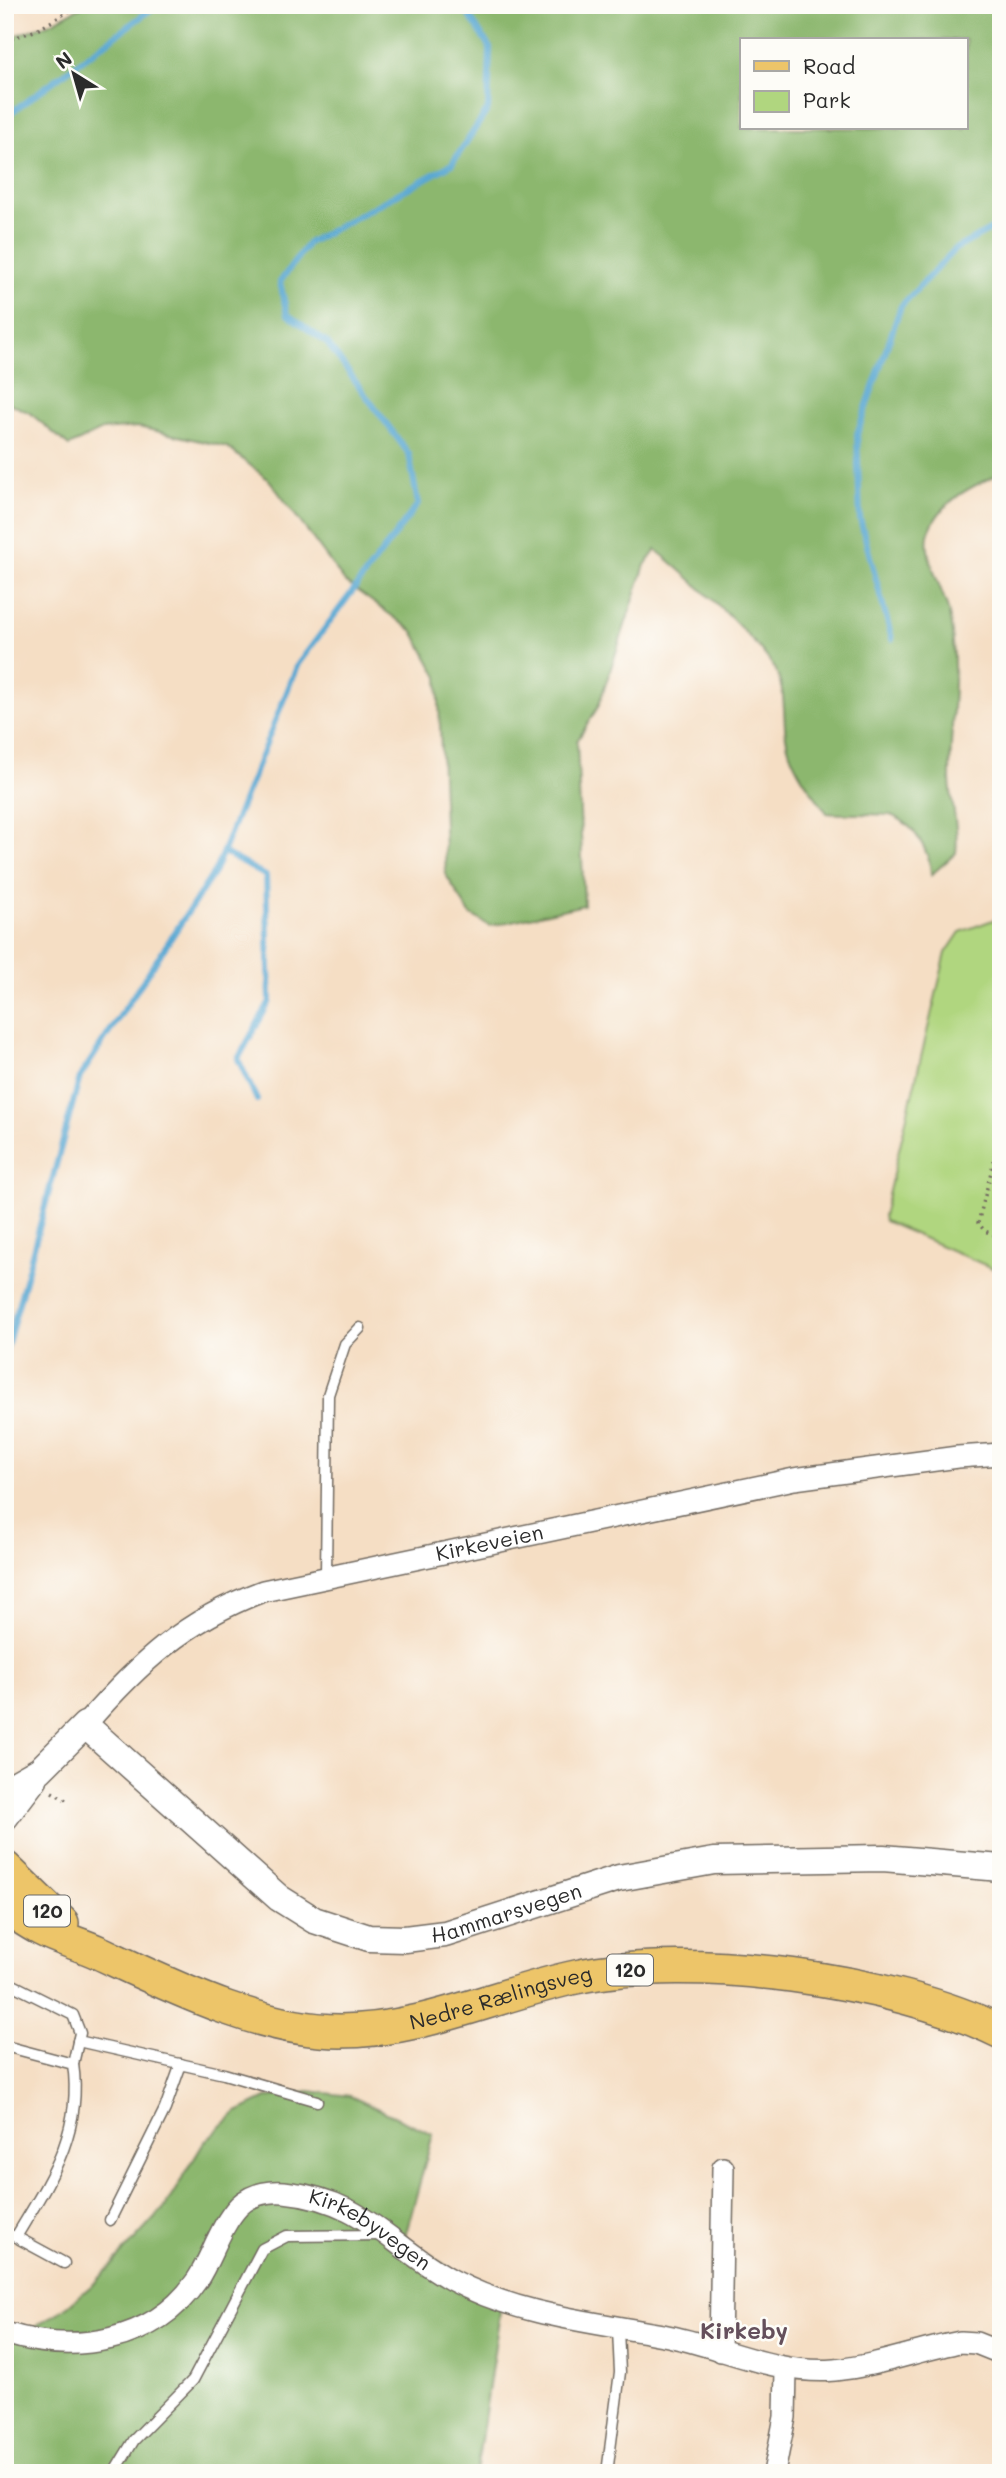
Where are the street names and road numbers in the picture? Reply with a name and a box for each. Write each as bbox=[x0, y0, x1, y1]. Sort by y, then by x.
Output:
street label: Kirkeveien bbox=[433, 1517, 545, 1566]
street label: Hammarsvegen bbox=[430, 1876, 585, 1948]
road number: 120 bbox=[24, 1896, 70, 1926]
road number: 120 bbox=[607, 1954, 653, 1986]
street label: Nedre Rælingsveg bbox=[407, 1959, 594, 2035]
street label: Kirkebyvegen bbox=[306, 2181, 437, 2276]

